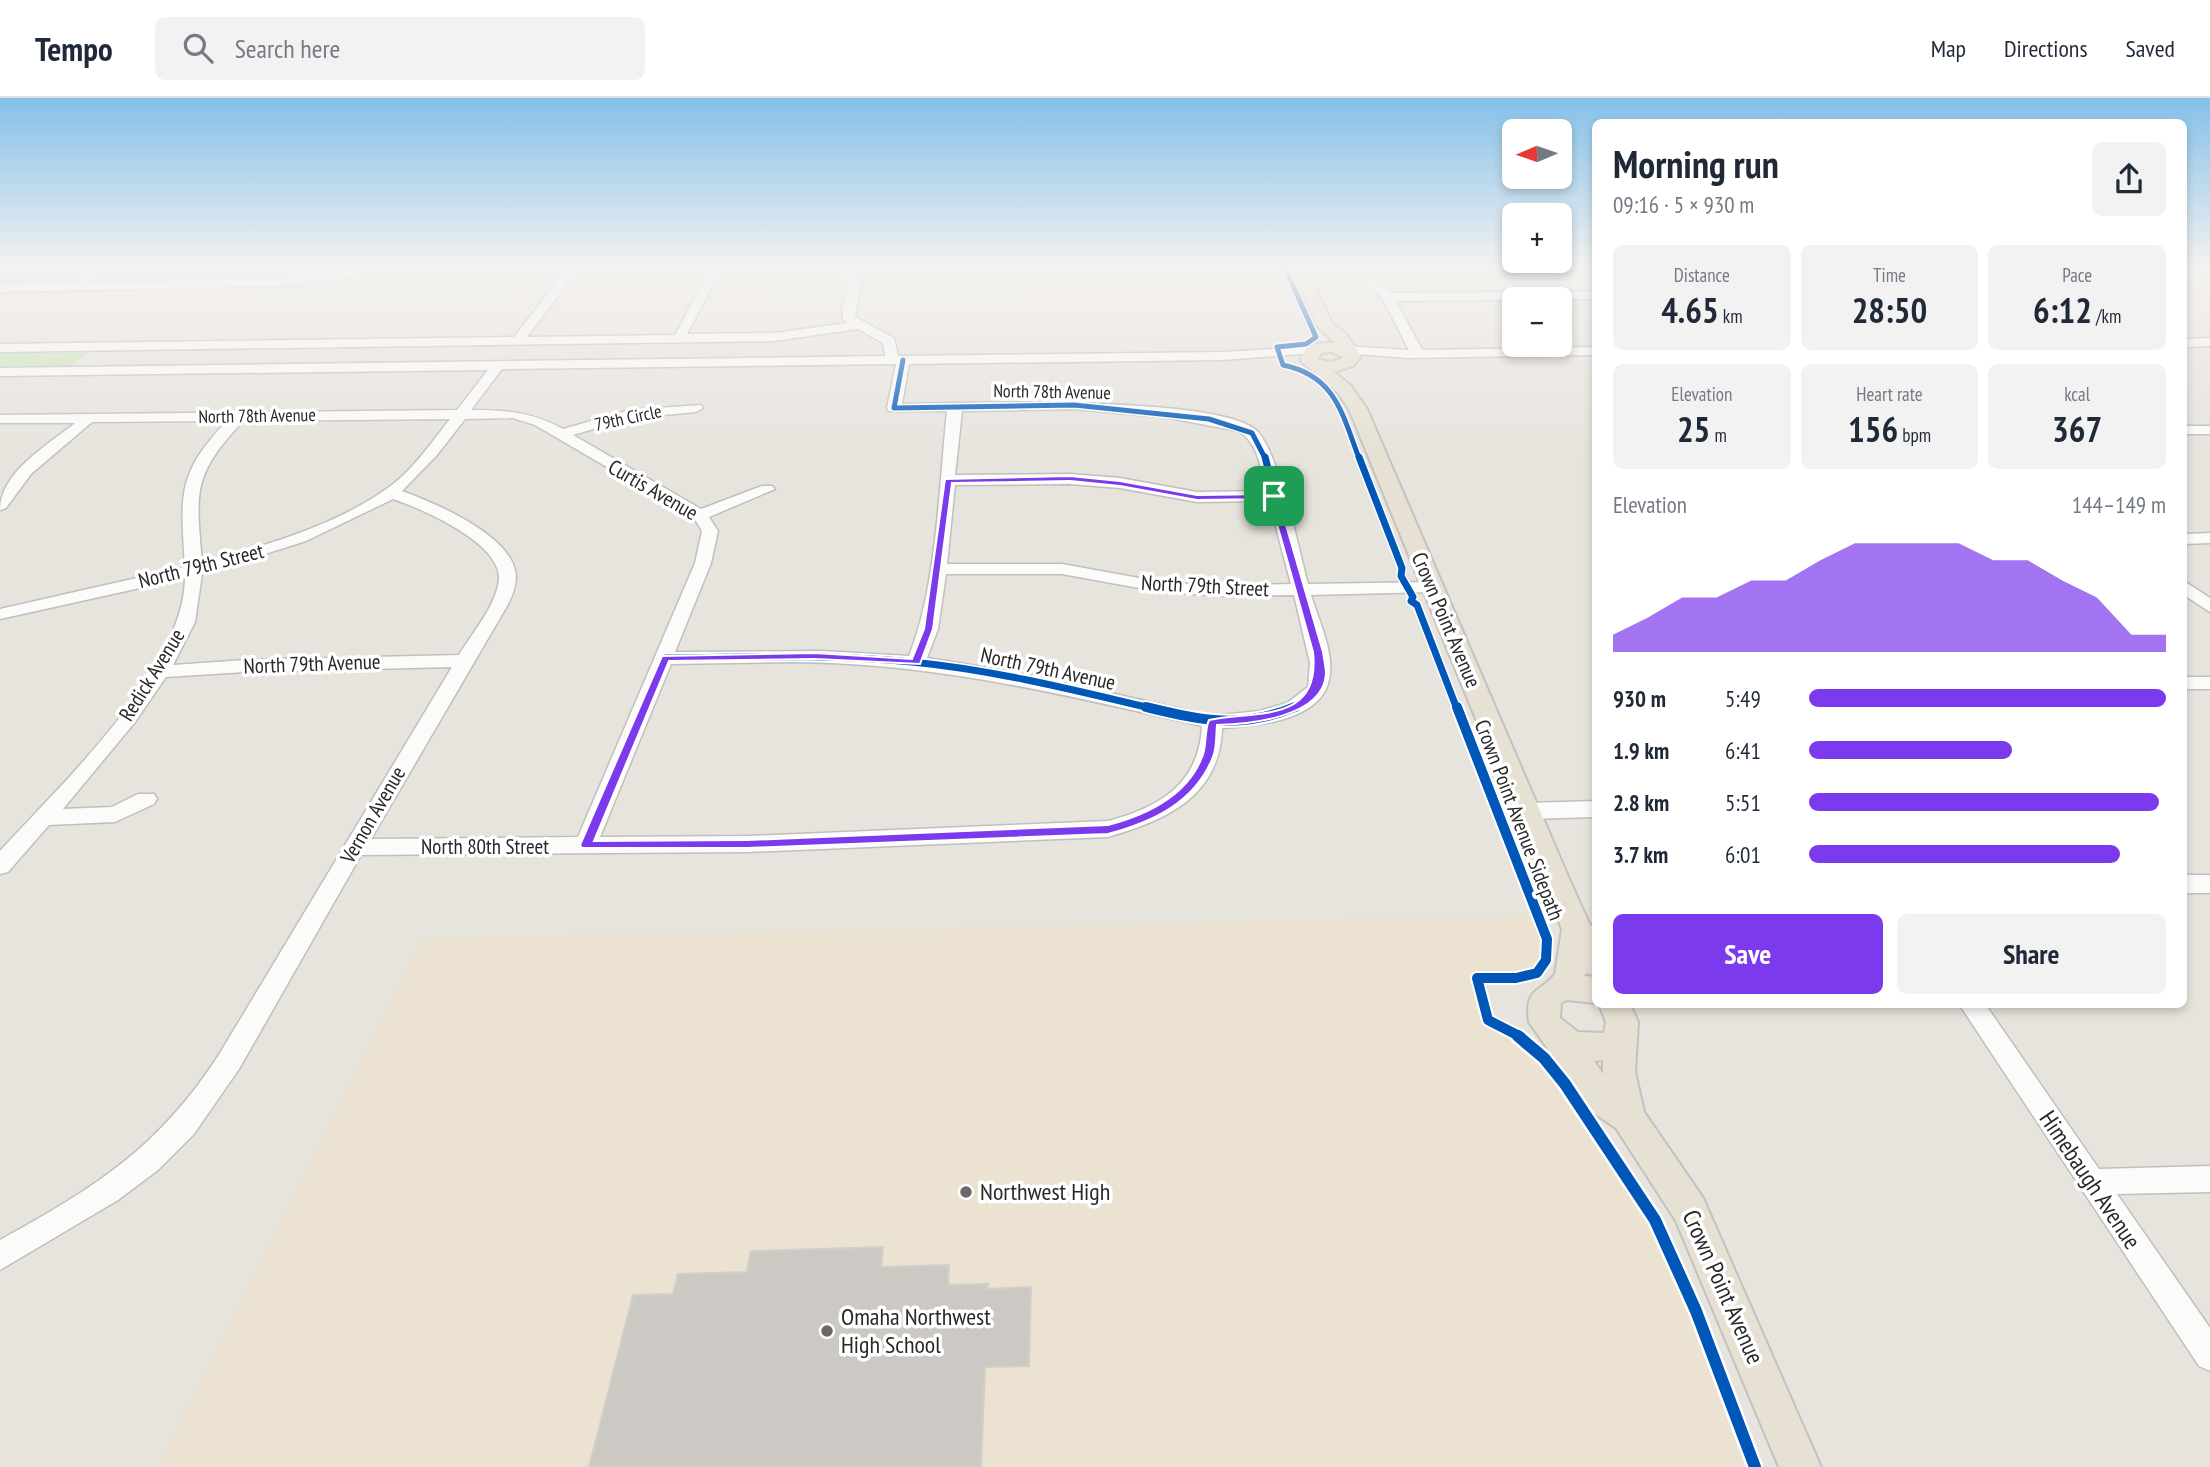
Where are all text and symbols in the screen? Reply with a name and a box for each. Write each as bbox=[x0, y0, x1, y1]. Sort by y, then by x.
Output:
search box bbox=[155, 17, 645, 80]
text: Tempo bbox=[35, 27, 113, 70]
icon: search bbox=[179, 29, 217, 67]
text: Search here bbox=[235, 32, 340, 65]
text: Map bbox=[1931, 33, 1966, 64]
text: Directions bbox=[2004, 33, 2088, 64]
text: Saved bbox=[2126, 33, 2175, 64]
north arrow bbox=[1502, 119, 1572, 189]
map controls bbox=[1502, 119, 1572, 357]
text: Morning run bbox=[1613, 139, 1779, 188]
button: share bbox=[2092, 142, 2166, 216]
text: 09:16 · 5 × 930 m bbox=[1613, 190, 1754, 219]
button: + bbox=[1502, 203, 1572, 273]
text: Distance bbox=[1674, 263, 1730, 287]
text: Time bbox=[1873, 263, 1906, 287]
text: Pace bbox=[2062, 263, 2092, 287]
button: − bbox=[1502, 287, 1572, 357]
text: 4.65 bbox=[1661, 287, 1719, 333]
text: 28:50 bbox=[1852, 287, 1927, 333]
text: 6:12 bbox=[2033, 287, 2092, 333]
text: km bbox=[1719, 304, 1743, 328]
text: /km bbox=[2092, 304, 2121, 328]
street label: North 78th Avenue bbox=[993, 379, 1111, 404]
text: Elevation bbox=[1671, 382, 1732, 406]
text: Heart rate bbox=[1856, 382, 1923, 406]
text: kcal bbox=[2064, 382, 2090, 406]
street label: 79th Circle bbox=[592, 399, 664, 436]
street label: North 78th Avenue bbox=[198, 403, 316, 428]
text: 25 bbox=[1677, 406, 1710, 452]
text: 156 bbox=[1848, 406, 1898, 452]
text: 367 bbox=[2052, 406, 2102, 452]
text: m bbox=[1710, 423, 1727, 447]
text: bpm bbox=[1898, 423, 1931, 447]
street label: Curtis Avenue bbox=[604, 453, 703, 526]
pin bbox=[1244, 466, 1304, 526]
icon: arrive bbox=[1255, 477, 1293, 515]
text: Elevation bbox=[1613, 490, 1687, 519]
text: 144–149 m bbox=[2072, 490, 2166, 519]
street label: North 79th Street bbox=[136, 537, 266, 594]
street label: Crown Point Avenue bbox=[1406, 548, 1487, 692]
street label: North 79th Street bbox=[1140, 569, 1270, 602]
street label: Redick Avenue bbox=[113, 624, 191, 726]
street label: North 79th Avenue bbox=[978, 641, 1118, 696]
street label: North 79th Avenue bbox=[243, 648, 381, 679]
text: 930 m bbox=[1613, 684, 1666, 713]
text: 5:49 bbox=[1725, 684, 1761, 713]
street label: Crown Point Avenue Sidepath bbox=[1469, 716, 1570, 924]
text: 1.9 km bbox=[1613, 736, 1669, 765]
text: 6:41 bbox=[1725, 736, 1761, 765]
street label: Vernon Avenue bbox=[333, 761, 411, 869]
text: 2.8 km bbox=[1613, 788, 1669, 817]
text: 5:51 bbox=[1725, 788, 1761, 817]
street label: North 80th Street bbox=[421, 833, 549, 860]
text: 3.7 km bbox=[1613, 840, 1668, 869]
text: 6:01 bbox=[1725, 840, 1761, 869]
button: Save bbox=[1613, 914, 1883, 994]
button: Share bbox=[1897, 914, 2166, 994]
street label: Himebaugh Avenue bbox=[2033, 1105, 2148, 1255]
place label: Northwest High bbox=[980, 1176, 1110, 1207]
marker: Northwest High bbox=[958, 1184, 974, 1200]
street label: Crown Point Avenue bbox=[1676, 1205, 1771, 1369]
place label: Omaha Northwest High School bbox=[841, 1301, 991, 1360]
marker: Omaha Northwest High School bbox=[819, 1323, 835, 1339]

